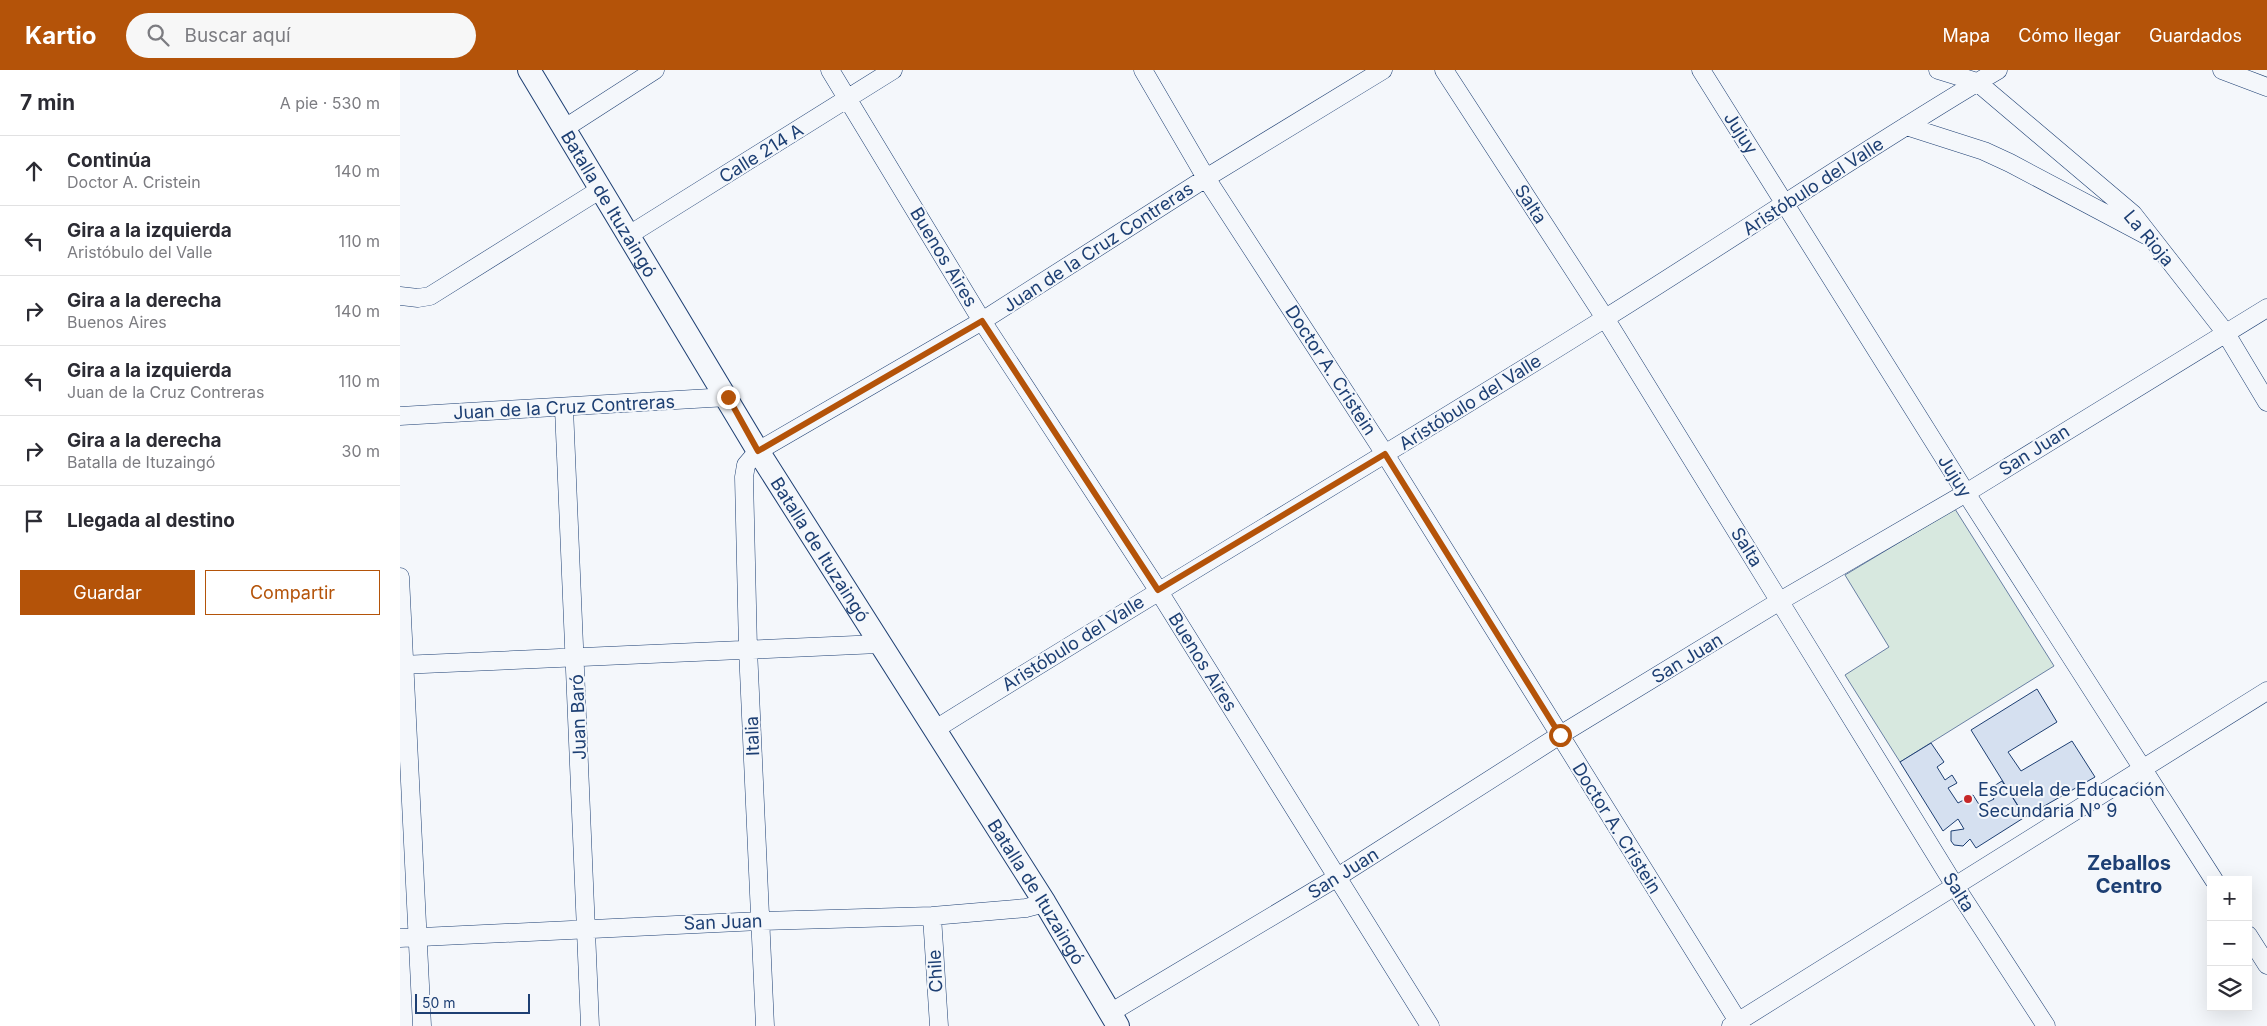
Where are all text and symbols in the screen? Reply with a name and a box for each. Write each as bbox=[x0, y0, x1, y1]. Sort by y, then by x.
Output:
search box bbox=[126, 13, 476, 58]
text: Kartio bbox=[25, 21, 96, 50]
icon: search bbox=[144, 21, 172, 49]
text: Buscar aquí bbox=[184, 24, 291, 47]
text: Mapa bbox=[1943, 25, 1990, 46]
text: Cómo llegar bbox=[2018, 25, 2121, 46]
text: Guardados bbox=[2149, 25, 2242, 46]
text: 7 min bbox=[20, 90, 75, 115]
text: A pie · 530 m bbox=[280, 93, 380, 113]
street label: Jujuy bbox=[1720, 108, 1762, 158]
street label: Calle 214 A bbox=[715, 119, 807, 187]
street label: Batalla de Ituzaingó bbox=[557, 127, 661, 281]
street label: Aristóbulo del Valle bbox=[1739, 133, 1887, 239]
text: Continúa bbox=[67, 149, 151, 172]
icon: ahead bbox=[20, 157, 48, 185]
text: 140 m bbox=[335, 161, 380, 181]
text: Doctor A. Cristein bbox=[67, 172, 201, 192]
street label: Juan de la Cruz Contreras bbox=[999, 178, 1197, 316]
street label: Salta bbox=[1511, 181, 1551, 227]
street label: Buenos Aires bbox=[906, 203, 982, 311]
street label: La Rioja bbox=[2120, 206, 2178, 270]
text: Gira a la izquierda bbox=[67, 219, 232, 242]
icon: left bbox=[20, 227, 48, 255]
text: 110 m bbox=[338, 231, 380, 251]
text: Aristóbulo del Valle bbox=[67, 242, 212, 262]
text: Gira a la derecha bbox=[67, 289, 222, 312]
icon: right bbox=[20, 297, 48, 325]
text: 140 m bbox=[335, 301, 380, 321]
street label: Doctor A. Cristein bbox=[1281, 301, 1381, 439]
text: Buenos Aires bbox=[67, 312, 167, 332]
street label: Aristóbulo del Valle bbox=[1395, 350, 1545, 454]
text: Gira a la izquierda bbox=[67, 359, 232, 382]
icon: left bbox=[20, 367, 48, 395]
text: 110 m bbox=[338, 371, 380, 391]
text: Juan de la Cruz Contreras bbox=[67, 382, 265, 402]
route end bbox=[717, 386, 740, 409]
street label: Juan de la Cruz Contreras bbox=[452, 391, 676, 423]
street label: San Juan bbox=[1995, 420, 2073, 480]
text: Gira a la derecha bbox=[67, 429, 222, 452]
icon: right bbox=[20, 437, 48, 465]
text: 30 m bbox=[342, 441, 380, 461]
street label: Jujuy bbox=[1934, 451, 1976, 501]
text: Batalla de Ituzaingó bbox=[67, 452, 215, 472]
street label: Batalla de Ituzaingó bbox=[767, 473, 874, 625]
icon: arrive bbox=[20, 507, 48, 535]
text: Llegada al destino bbox=[67, 509, 235, 532]
street label: Salta bbox=[1727, 523, 1767, 571]
button: Guardar bbox=[20, 570, 195, 615]
button: Compartir bbox=[205, 570, 380, 615]
street label: Aristóbulo del Valle bbox=[998, 591, 1148, 695]
street label: Buenos Aires bbox=[1164, 609, 1242, 715]
street label: San Juan bbox=[1648, 629, 1726, 687]
street label: Juan Baró bbox=[566, 674, 590, 760]
street label: Italia bbox=[741, 716, 763, 756]
route start bbox=[1549, 724, 1572, 747]
street label: Doctor A. Cristein bbox=[1568, 759, 1666, 897]
place label: Escuela de Educación Secundaria N° 9 bbox=[1978, 779, 2165, 821]
marker: Escuela de Educación Secundaria N° 9 bbox=[1962, 793, 1974, 805]
street label: Batalla de Ituzaingó bbox=[984, 815, 1090, 968]
street label: San Juan bbox=[1304, 843, 1382, 903]
district label: Zeballos Centro bbox=[2087, 851, 2171, 898]
street label: Salta bbox=[1939, 868, 1979, 916]
map controls bbox=[2207, 876, 2252, 1011]
button: + bbox=[2207, 876, 2252, 921]
street label: San Juan bbox=[683, 910, 763, 934]
button: − bbox=[2207, 921, 2252, 966]
street label: Chile bbox=[923, 949, 947, 993]
button: layers bbox=[2207, 966, 2252, 1011]
scale bar bbox=[415, 991, 530, 1014]
text: 50 m bbox=[422, 994, 456, 1011]

